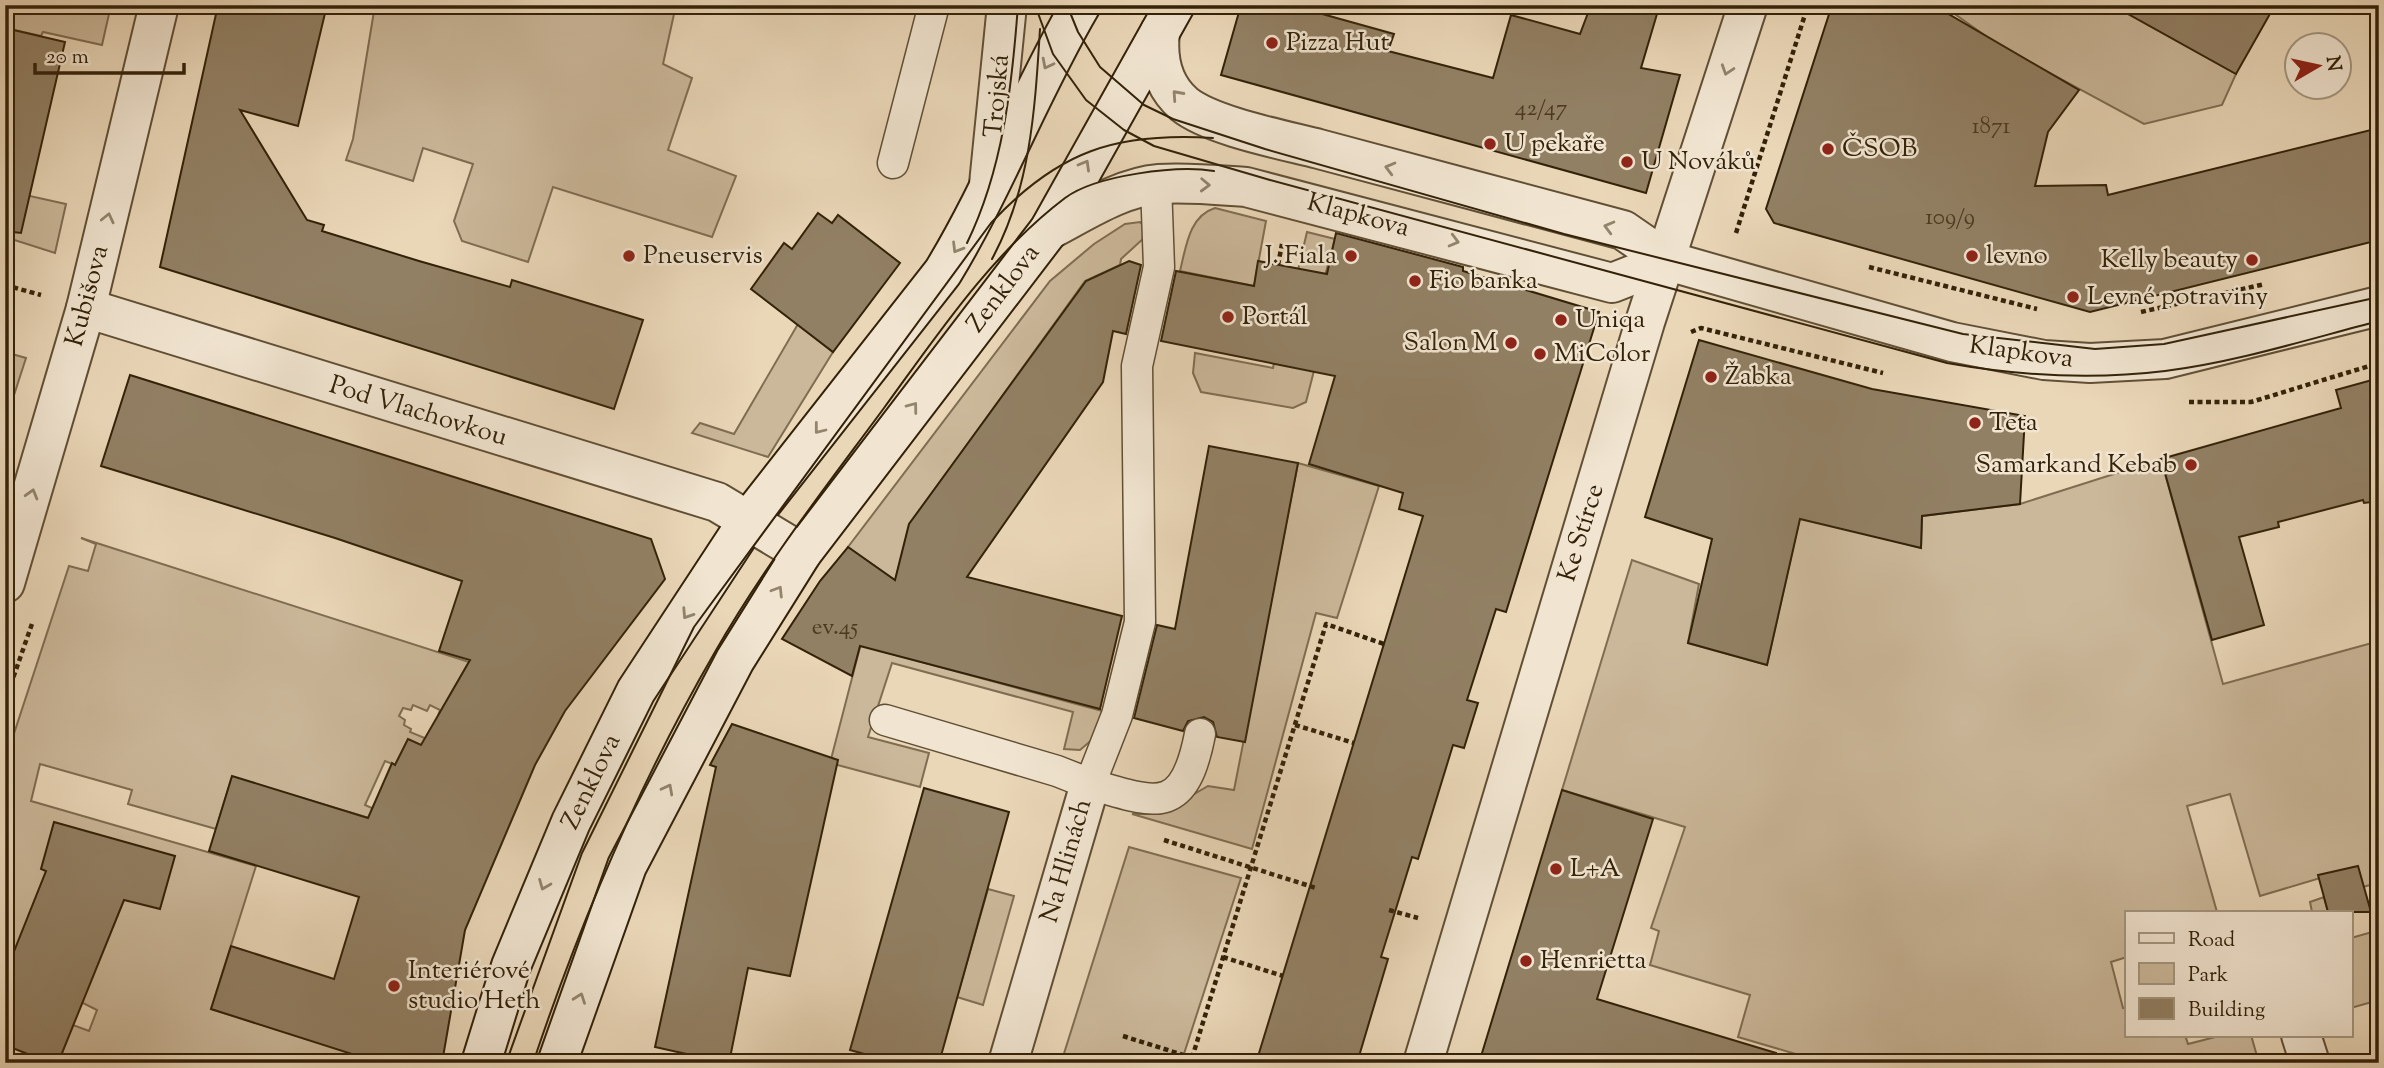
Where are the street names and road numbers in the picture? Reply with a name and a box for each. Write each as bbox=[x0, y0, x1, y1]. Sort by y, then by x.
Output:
street label: Trojská bbox=[976, 53, 1020, 139]
street label: Klapkova bbox=[1303, 185, 1413, 247]
street label: Zenklova bbox=[958, 237, 1050, 341]
street label: Kubišova bbox=[57, 241, 119, 351]
street label: Klapkova bbox=[1967, 327, 2075, 379]
street label: Pod Vlachovkou bbox=[324, 367, 512, 457]
street label: Ke Stírce bbox=[1550, 479, 1614, 587]
street label: Zenklova bbox=[553, 728, 631, 836]
street label: Na Hlinách bbox=[1032, 795, 1102, 927]

